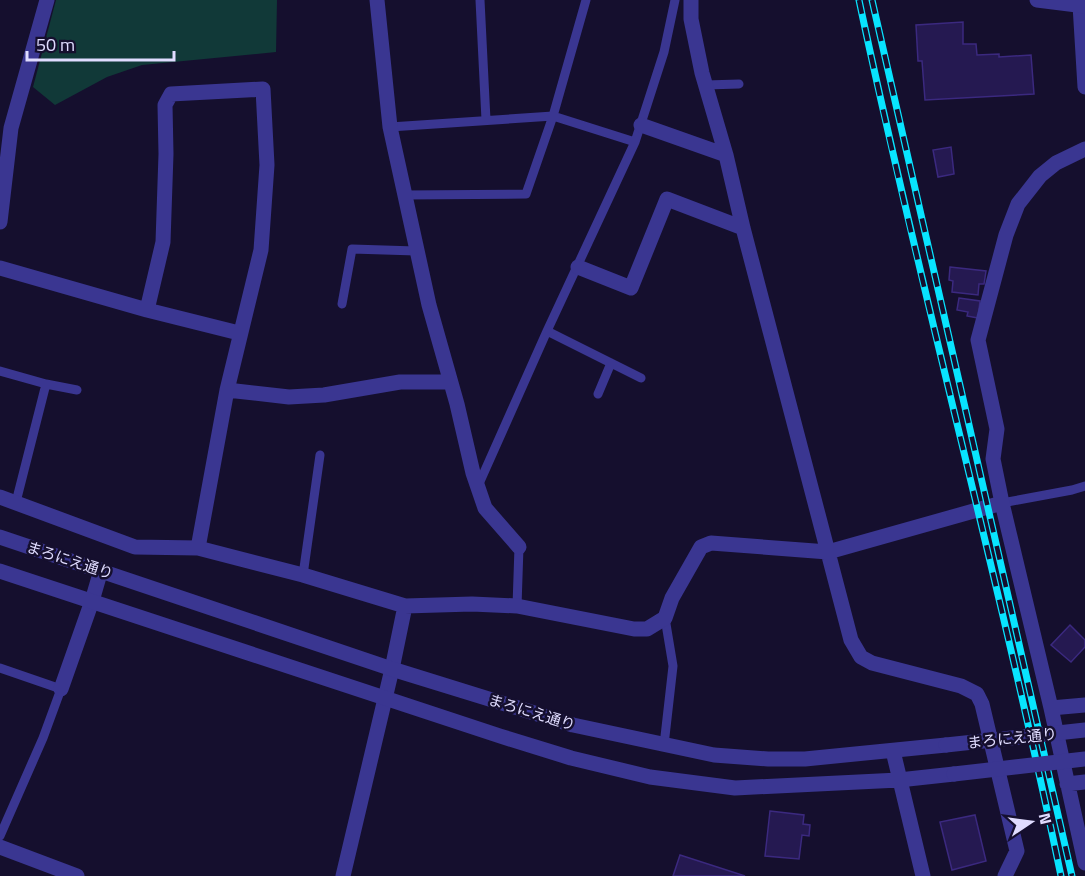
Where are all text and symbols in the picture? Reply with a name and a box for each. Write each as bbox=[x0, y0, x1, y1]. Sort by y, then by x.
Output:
scale bar bbox=[27, 24, 174, 62]
text: 50 m bbox=[36, 31, 75, 58]
street label: まろにえ通り bbox=[24, 535, 116, 585]
street label: まろにえ通り bbox=[486, 688, 578, 736]
street label: まろにえ通り bbox=[966, 722, 1058, 754]
north arrow bbox=[1001, 792, 1061, 852]
text: N bbox=[1033, 811, 1059, 827]

